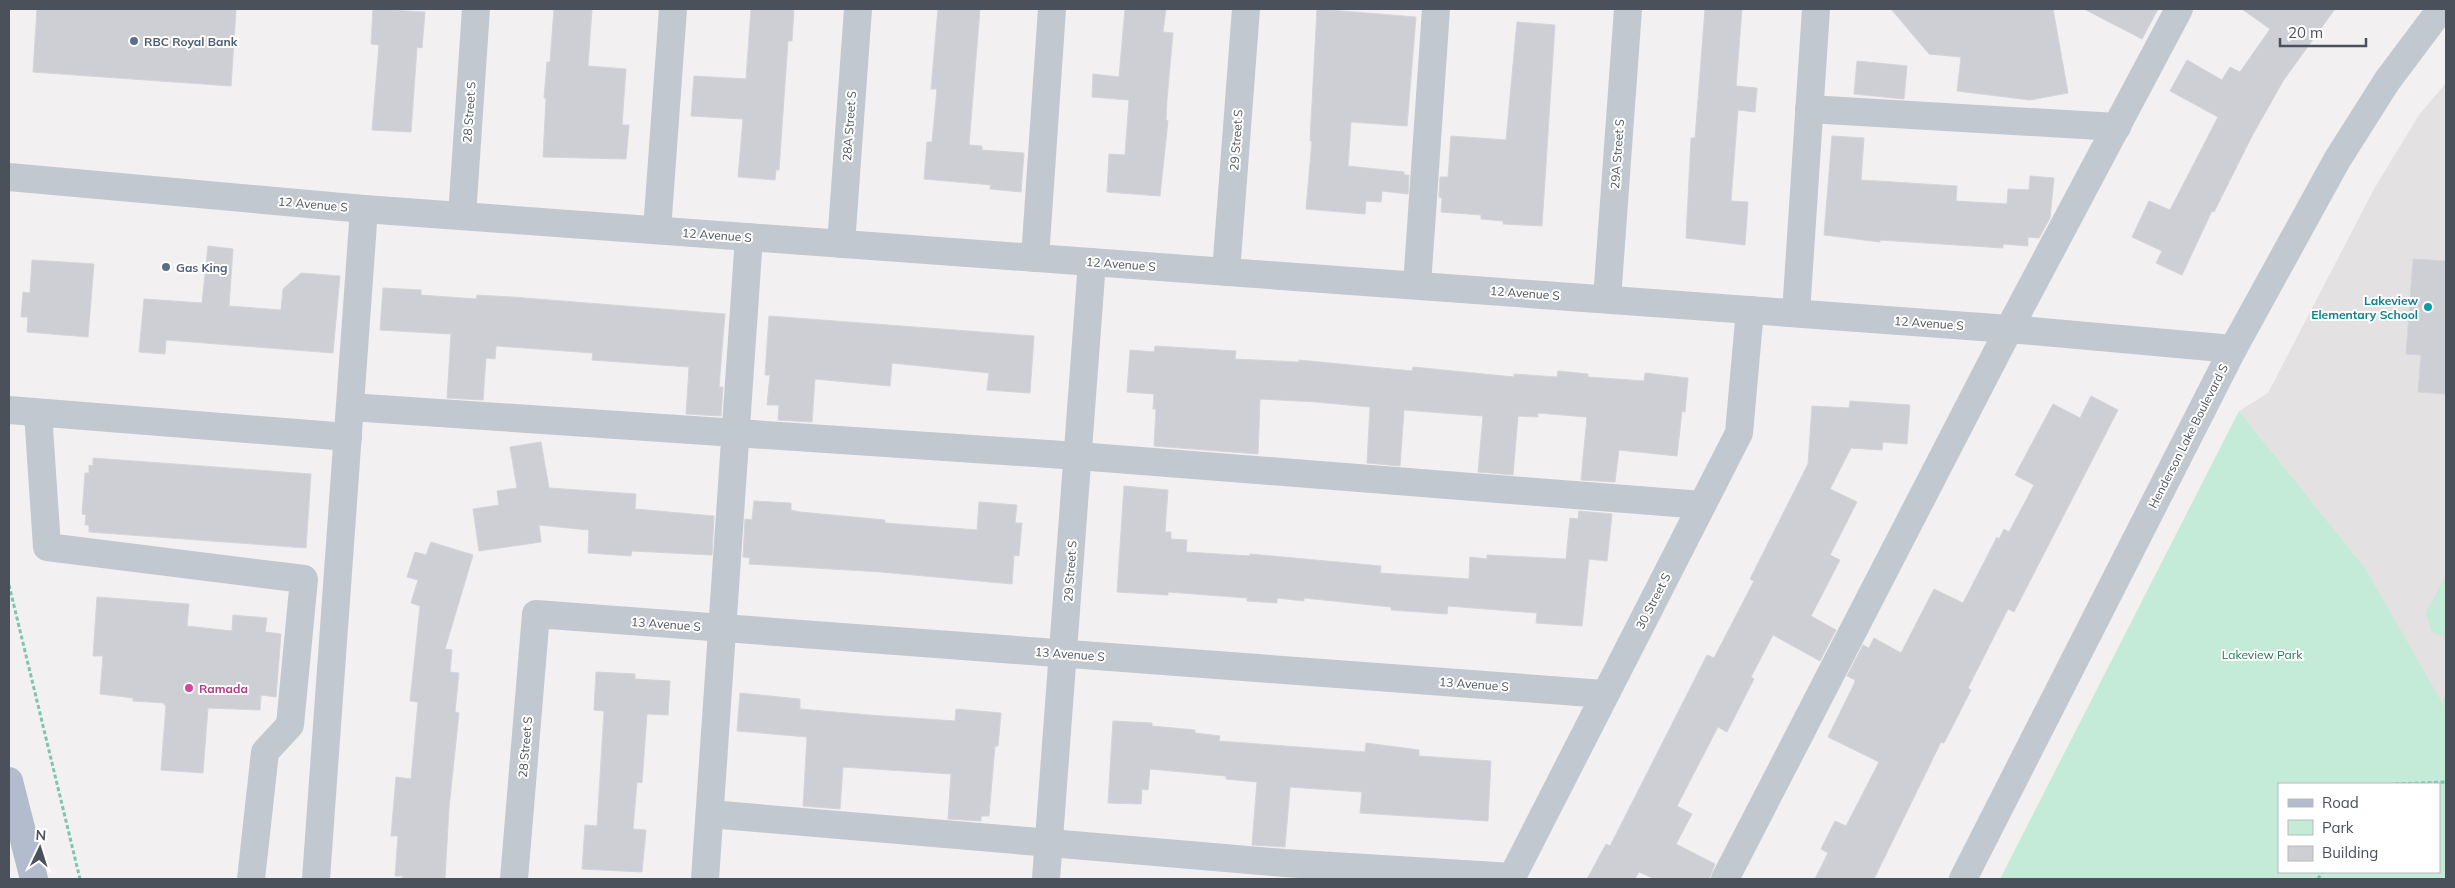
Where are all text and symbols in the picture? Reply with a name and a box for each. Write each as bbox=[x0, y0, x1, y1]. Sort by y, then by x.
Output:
scale bar bbox=[2280, 15, 2366, 47]
text: 20 m bbox=[2288, 23, 2323, 42]
place label: RBC Royal Bank bbox=[144, 34, 238, 49]
marker: RBC Royal Bank bbox=[128, 35, 140, 47]
street label: 28 Street S bbox=[459, 81, 479, 143]
street label: 28A Street S bbox=[839, 90, 859, 162]
street label: 29 Street S bbox=[1226, 109, 1246, 171]
street label: 29A Street S bbox=[1607, 118, 1627, 190]
street label: 12 Avenue S bbox=[278, 193, 348, 215]
street label: 12 Avenue S bbox=[682, 225, 752, 245]
street label: 12 Avenue S bbox=[1086, 254, 1156, 274]
place label: Gas King bbox=[176, 260, 227, 275]
marker: Gas King bbox=[160, 261, 172, 273]
street label: 12 Avenue S bbox=[1490, 283, 1560, 303]
place label: Lakeview Elementary School bbox=[2311, 293, 2418, 322]
marker: Lakeview Elementary School bbox=[2422, 301, 2434, 313]
street label: 12 Avenue S bbox=[1894, 313, 1964, 333]
street label: Henderson Lake Boulevard S bbox=[2145, 361, 2231, 511]
street label: 29 Street S bbox=[1060, 540, 1080, 602]
street label: 30 Street S bbox=[1632, 570, 1674, 632]
street label: 13 Avenue S bbox=[631, 614, 701, 634]
street label: 13 Avenue S bbox=[1035, 644, 1105, 664]
park label: Lakeview Park bbox=[2222, 647, 2303, 662]
street label: 13 Avenue S bbox=[1439, 674, 1509, 694]
place label: Ramada bbox=[199, 681, 248, 696]
marker: Ramada bbox=[183, 682, 195, 694]
street label: 28 Street S bbox=[515, 716, 535, 778]
legend bbox=[2278, 783, 2440, 873]
text: Road bbox=[2322, 793, 2359, 812]
text: Park bbox=[2322, 818, 2354, 837]
north arrow bbox=[15, 823, 65, 873]
text: N bbox=[35, 826, 47, 844]
text: Building bbox=[2322, 843, 2378, 862]

